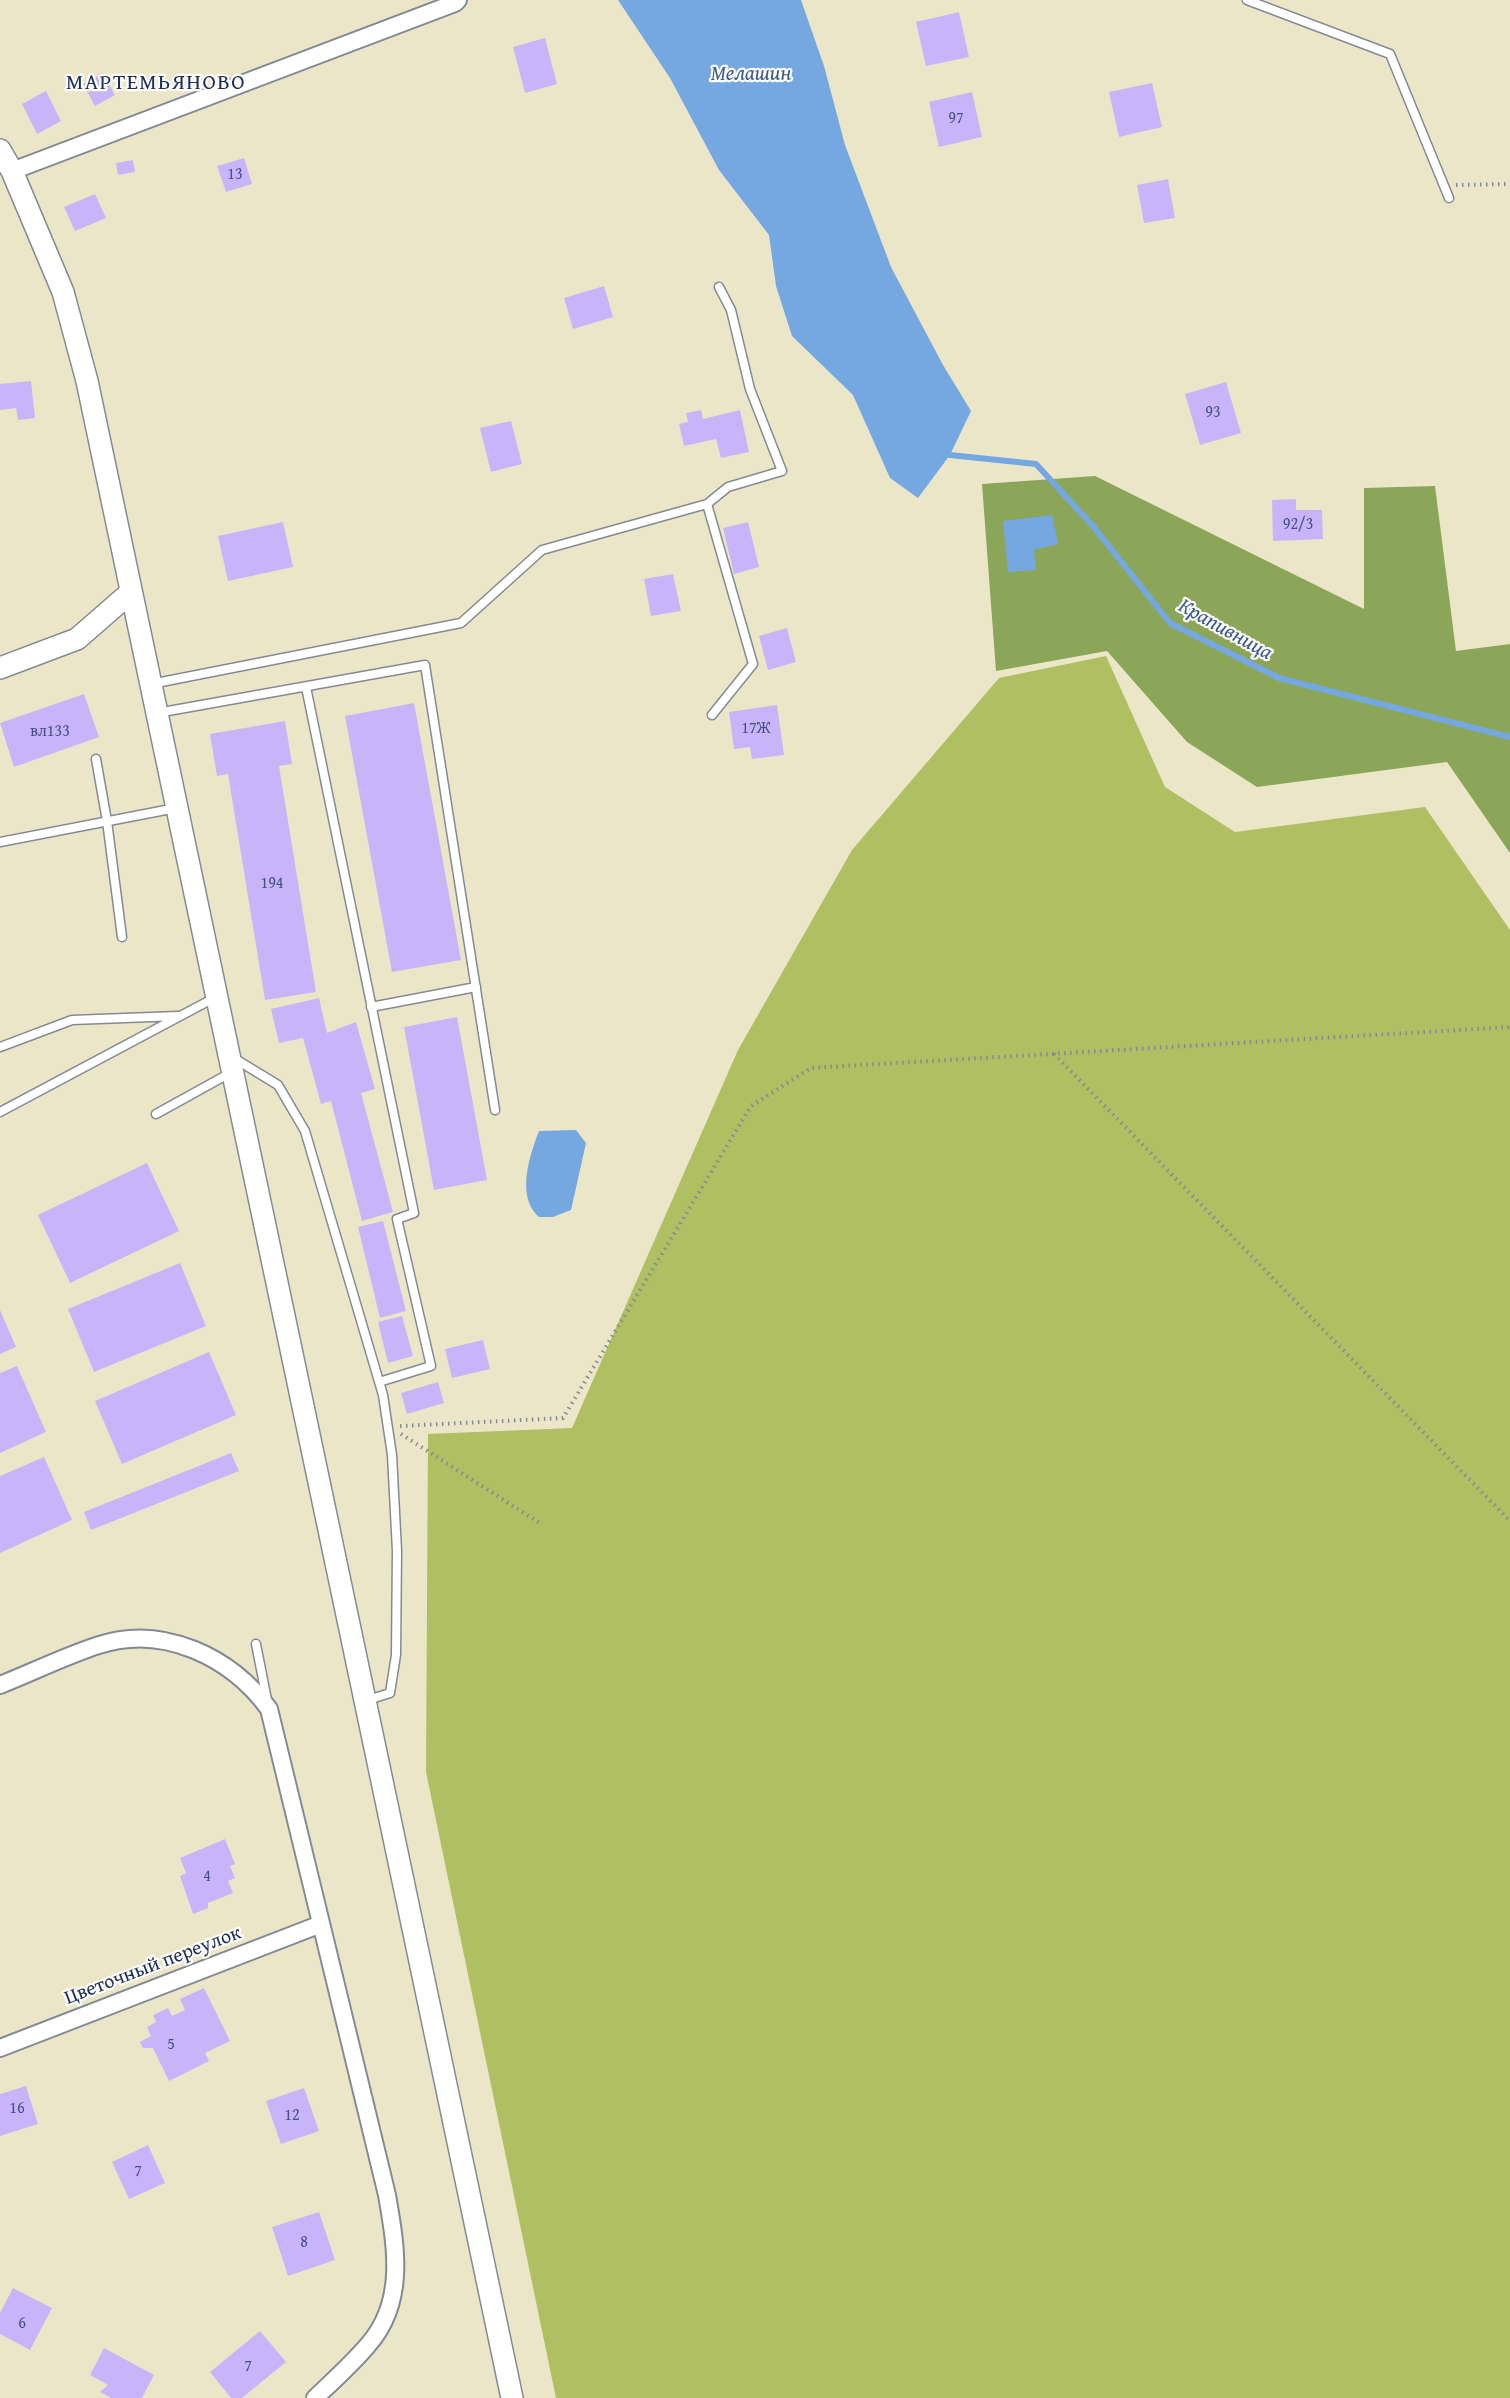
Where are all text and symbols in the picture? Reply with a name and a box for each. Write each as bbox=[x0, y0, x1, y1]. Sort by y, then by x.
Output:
water label: Мелашин bbox=[711, 62, 791, 88]
district label: МАРТЕМЬЯНОВО bbox=[66, 70, 246, 96]
house number: 97 bbox=[948, 109, 964, 129]
house number: 13 bbox=[227, 165, 243, 185]
house number: 93 bbox=[1205, 403, 1221, 423]
house number: 92/3 bbox=[1283, 515, 1313, 535]
water label: Крапивница bbox=[1174, 594, 1276, 666]
house number: 17Ж bbox=[741, 719, 771, 739]
house number: вл133 bbox=[30, 722, 70, 742]
house number: 194 bbox=[260, 874, 284, 894]
house number: 4 bbox=[203, 1867, 211, 1887]
street label: Цветочный переулок bbox=[61, 1921, 245, 2011]
house number: 5 bbox=[167, 2035, 175, 2055]
house number: 16 bbox=[9, 2099, 25, 2119]
house number: 12 bbox=[284, 2106, 300, 2126]
house number: 7 bbox=[134, 2162, 142, 2182]
house number: 8 bbox=[300, 2233, 308, 2253]
house number: 6 bbox=[18, 2314, 26, 2334]
house number: 7 bbox=[244, 2357, 252, 2377]

